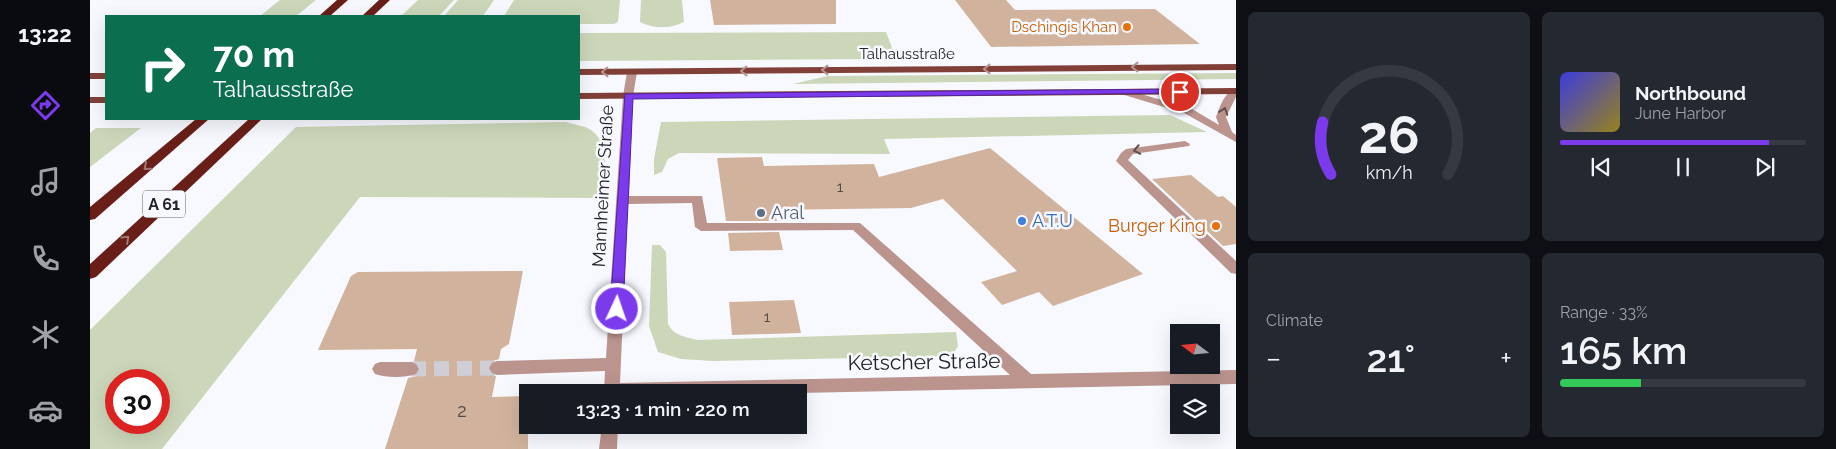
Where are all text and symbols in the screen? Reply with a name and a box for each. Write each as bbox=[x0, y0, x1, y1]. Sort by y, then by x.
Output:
place label: Dschingis Khan bbox=[1011, 18, 1117, 36]
text: 13:22 bbox=[18, 21, 72, 47]
marker: Dschingis Khan bbox=[1121, 21, 1133, 33]
text: 70 m bbox=[213, 34, 295, 75]
icon: right bbox=[130, 35, 195, 100]
street label: Talhausstraße bbox=[859, 45, 955, 63]
one-way arrow bbox=[1131, 62, 1138, 72]
one-way arrow bbox=[983, 64, 991, 74]
one-way arrow bbox=[821, 65, 828, 75]
one-way arrow bbox=[739, 66, 747, 76]
one-way arrow bbox=[601, 67, 609, 77]
pin bbox=[1159, 71, 1201, 113]
text: Talhausstraße bbox=[213, 76, 353, 102]
icon: arrive bbox=[1166, 78, 1194, 106]
text: Northbound bbox=[1635, 82, 1746, 104]
icon: directions bbox=[28, 88, 63, 123]
street label: Mannheimer Straße bbox=[588, 104, 617, 268]
text: 26 bbox=[1359, 104, 1419, 165]
text: June Harbor bbox=[1635, 104, 1726, 123]
one-way arrow bbox=[1219, 107, 1229, 116]
one-way arrow bbox=[1132, 144, 1141, 155]
icon: previous bbox=[1587, 153, 1615, 181]
icon: pause bbox=[1669, 153, 1697, 181]
icon: next bbox=[1751, 153, 1779, 181]
one-way arrow bbox=[143, 161, 152, 170]
text: km/h bbox=[1365, 162, 1413, 183]
icon: music bbox=[28, 164, 63, 199]
house number: 1 bbox=[837, 178, 844, 196]
road number: A 61 bbox=[143, 190, 185, 218]
place label: Aral bbox=[771, 202, 804, 223]
marker: Aral bbox=[755, 207, 767, 219]
place label: A.T.U bbox=[1032, 210, 1073, 231]
marker: A.T.U bbox=[1016, 215, 1028, 227]
place label: Burger King bbox=[1108, 215, 1206, 236]
marker: Burger King bbox=[1210, 220, 1222, 232]
one-way arrow bbox=[120, 236, 129, 245]
icon: phone bbox=[28, 241, 63, 276]
position arrow bbox=[590, 282, 642, 334]
text: Range · 33% bbox=[1560, 303, 1647, 322]
house number: 1 bbox=[764, 308, 771, 326]
text: Climate bbox=[1266, 311, 1323, 330]
icon: climate bbox=[28, 317, 63, 352]
north arrow bbox=[1170, 324, 1220, 374]
map controls bbox=[1170, 324, 1220, 434]
text: 165 km bbox=[1560, 328, 1687, 373]
text: 21° bbox=[1366, 336, 1415, 381]
text: − bbox=[1266, 342, 1281, 375]
text: + bbox=[1500, 342, 1512, 375]
street label: Ketscher Straße bbox=[847, 348, 1001, 375]
speed limit sign: 30 bbox=[105, 369, 170, 434]
button: layers bbox=[1170, 384, 1220, 434]
icon: car bbox=[28, 393, 63, 428]
text: 13:23 · 1 min · 220 m bbox=[576, 398, 750, 420]
house number: 2 bbox=[457, 400, 467, 421]

